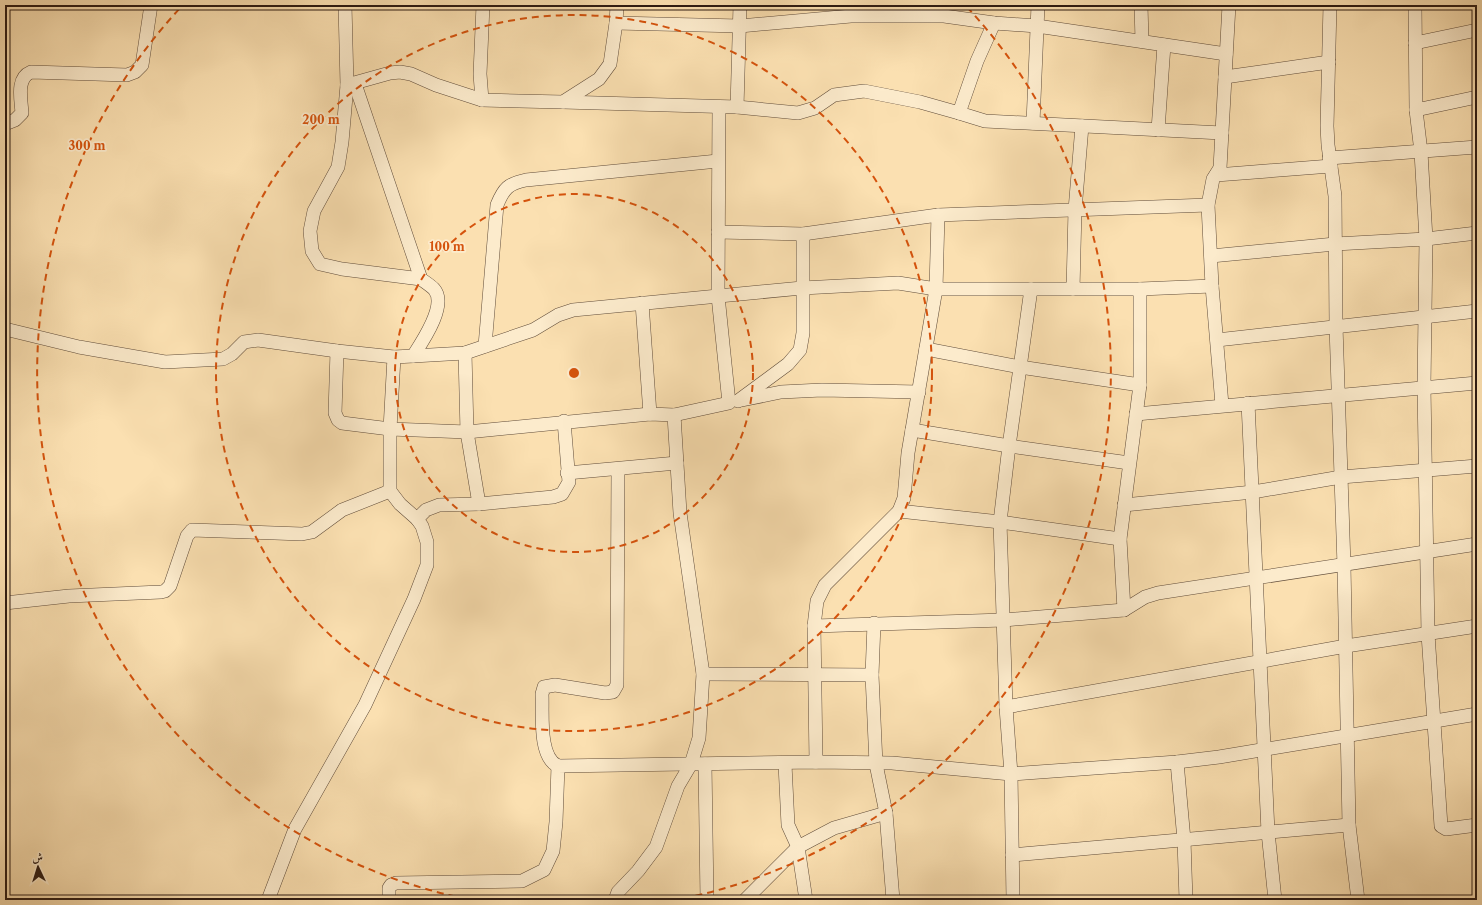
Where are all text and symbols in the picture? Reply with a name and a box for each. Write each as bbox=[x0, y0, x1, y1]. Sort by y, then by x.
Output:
text: 200 m bbox=[302, 112, 340, 127]
text: 300 m bbox=[68, 138, 106, 153]
text: 100 m bbox=[429, 239, 465, 254]
centre of rings bbox=[567, 366, 581, 380]
north arrow bbox=[18, 847, 58, 887]
text: ش bbox=[31, 850, 43, 864]

